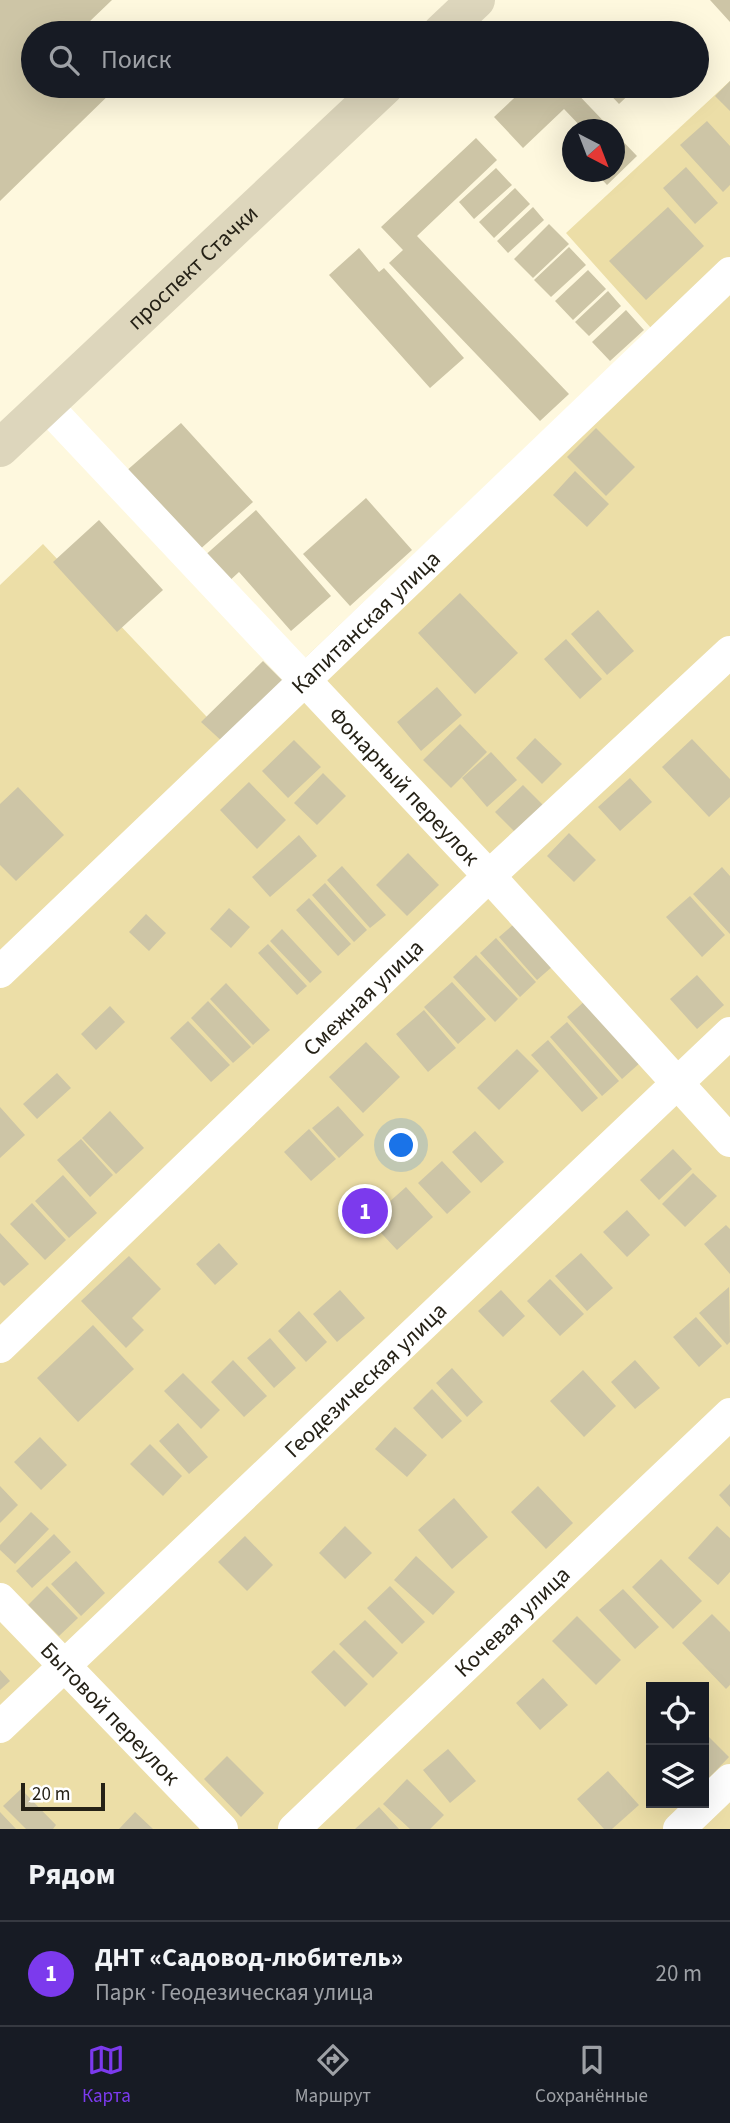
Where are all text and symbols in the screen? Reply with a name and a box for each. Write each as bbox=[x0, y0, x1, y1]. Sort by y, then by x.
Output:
search box bbox=[21, 21, 709, 98]
icon: search bbox=[45, 41, 83, 79]
text: Поиск bbox=[101, 41, 171, 78]
north arrow bbox=[562, 119, 625, 182]
street label: проспект Стачки bbox=[119, 197, 265, 337]
street label: Капитанская улица bbox=[284, 543, 447, 702]
street label: Фонарный переулок bbox=[321, 699, 488, 873]
street label: Смежная улица bbox=[295, 931, 431, 1063]
your location bbox=[384, 1128, 418, 1162]
pin: 1 bbox=[342, 1185, 388, 1237]
street label: Геодезическая улица bbox=[277, 1294, 454, 1465]
street label: Кочевая улица bbox=[447, 1558, 577, 1685]
street label: Бытовой переулок bbox=[33, 1634, 188, 1793]
map controls bbox=[646, 1682, 709, 1808]
button: locate bbox=[646, 1682, 709, 1745]
button: layers bbox=[646, 1745, 709, 1808]
scale bar bbox=[21, 1780, 105, 1812]
text: 20 m bbox=[32, 1781, 70, 1808]
text: Рядом bbox=[28, 1853, 116, 1896]
text: ДНТ «Садовод-любитель» bbox=[95, 1939, 403, 1976]
text: 1 bbox=[45, 1957, 57, 1990]
text: 20 m bbox=[655, 1957, 702, 1990]
text: Парк · Геодезическая улица bbox=[95, 1976, 374, 2009]
tab: Карта bbox=[82, 2041, 131, 2110]
tab: Маршрут bbox=[295, 2041, 371, 2110]
tab: Сохранённые bbox=[535, 2041, 648, 2110]

